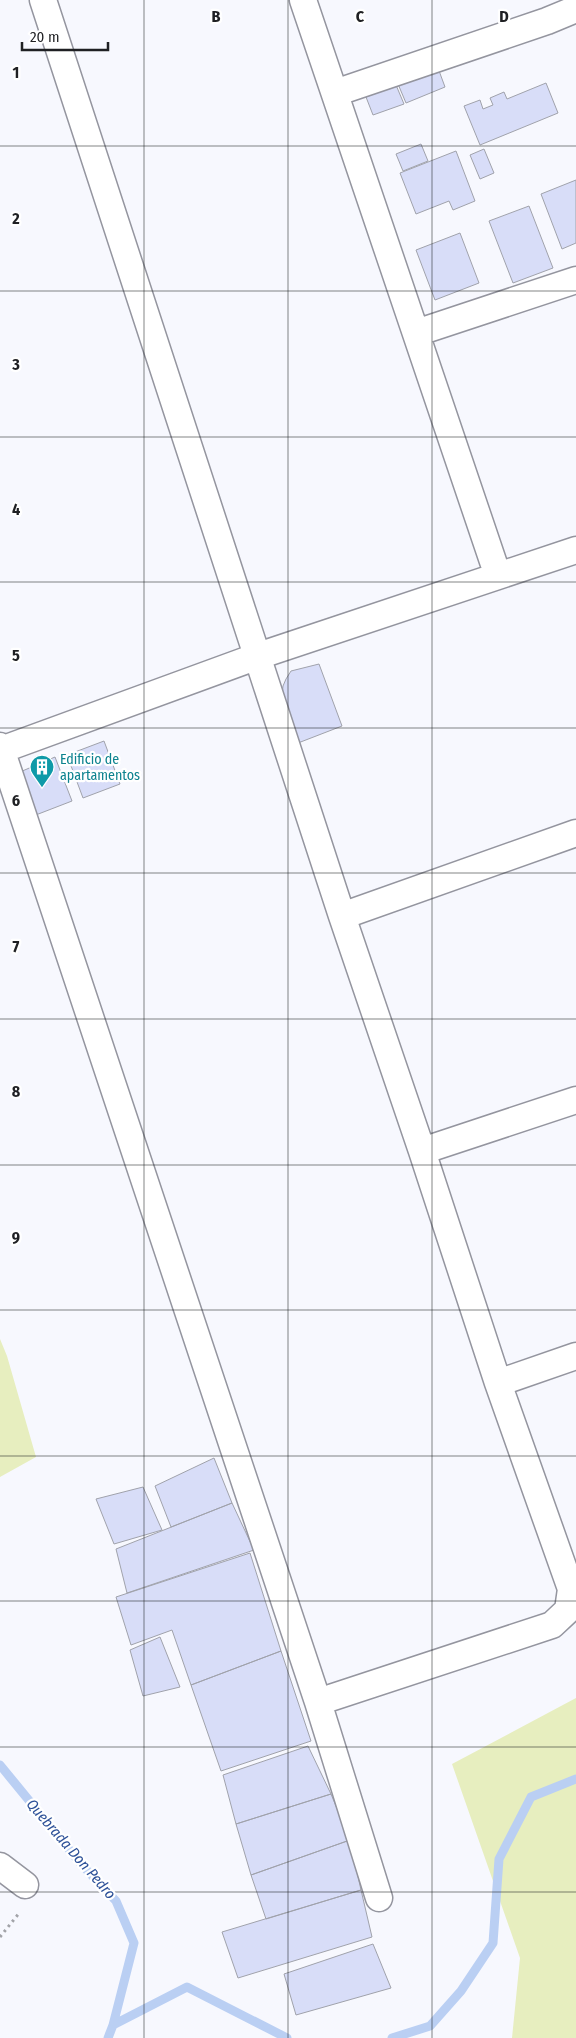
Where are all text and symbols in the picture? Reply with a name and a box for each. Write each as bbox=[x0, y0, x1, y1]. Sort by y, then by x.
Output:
text: B bbox=[212, 7, 221, 26]
text: C bbox=[356, 7, 365, 26]
text: D bbox=[499, 7, 509, 26]
scale bar bbox=[22, 20, 109, 52]
text: 20 m bbox=[30, 28, 60, 46]
text: 1 bbox=[13, 63, 19, 82]
text: 2 bbox=[11, 209, 20, 228]
text: 3 bbox=[11, 355, 20, 374]
text: 4 bbox=[12, 500, 20, 519]
text: 5 bbox=[12, 646, 20, 665]
place label: Edificio de apartamentos bbox=[60, 751, 140, 784]
building icon: Edificio de apartamentos bbox=[29, 754, 55, 788]
text: 6 bbox=[12, 791, 20, 810]
text: 7 bbox=[13, 937, 20, 956]
text: 8 bbox=[12, 1082, 21, 1101]
text: 9 bbox=[12, 1228, 20, 1247]
water label: Quebrada Don Pedro bbox=[23, 1795, 119, 1903]

